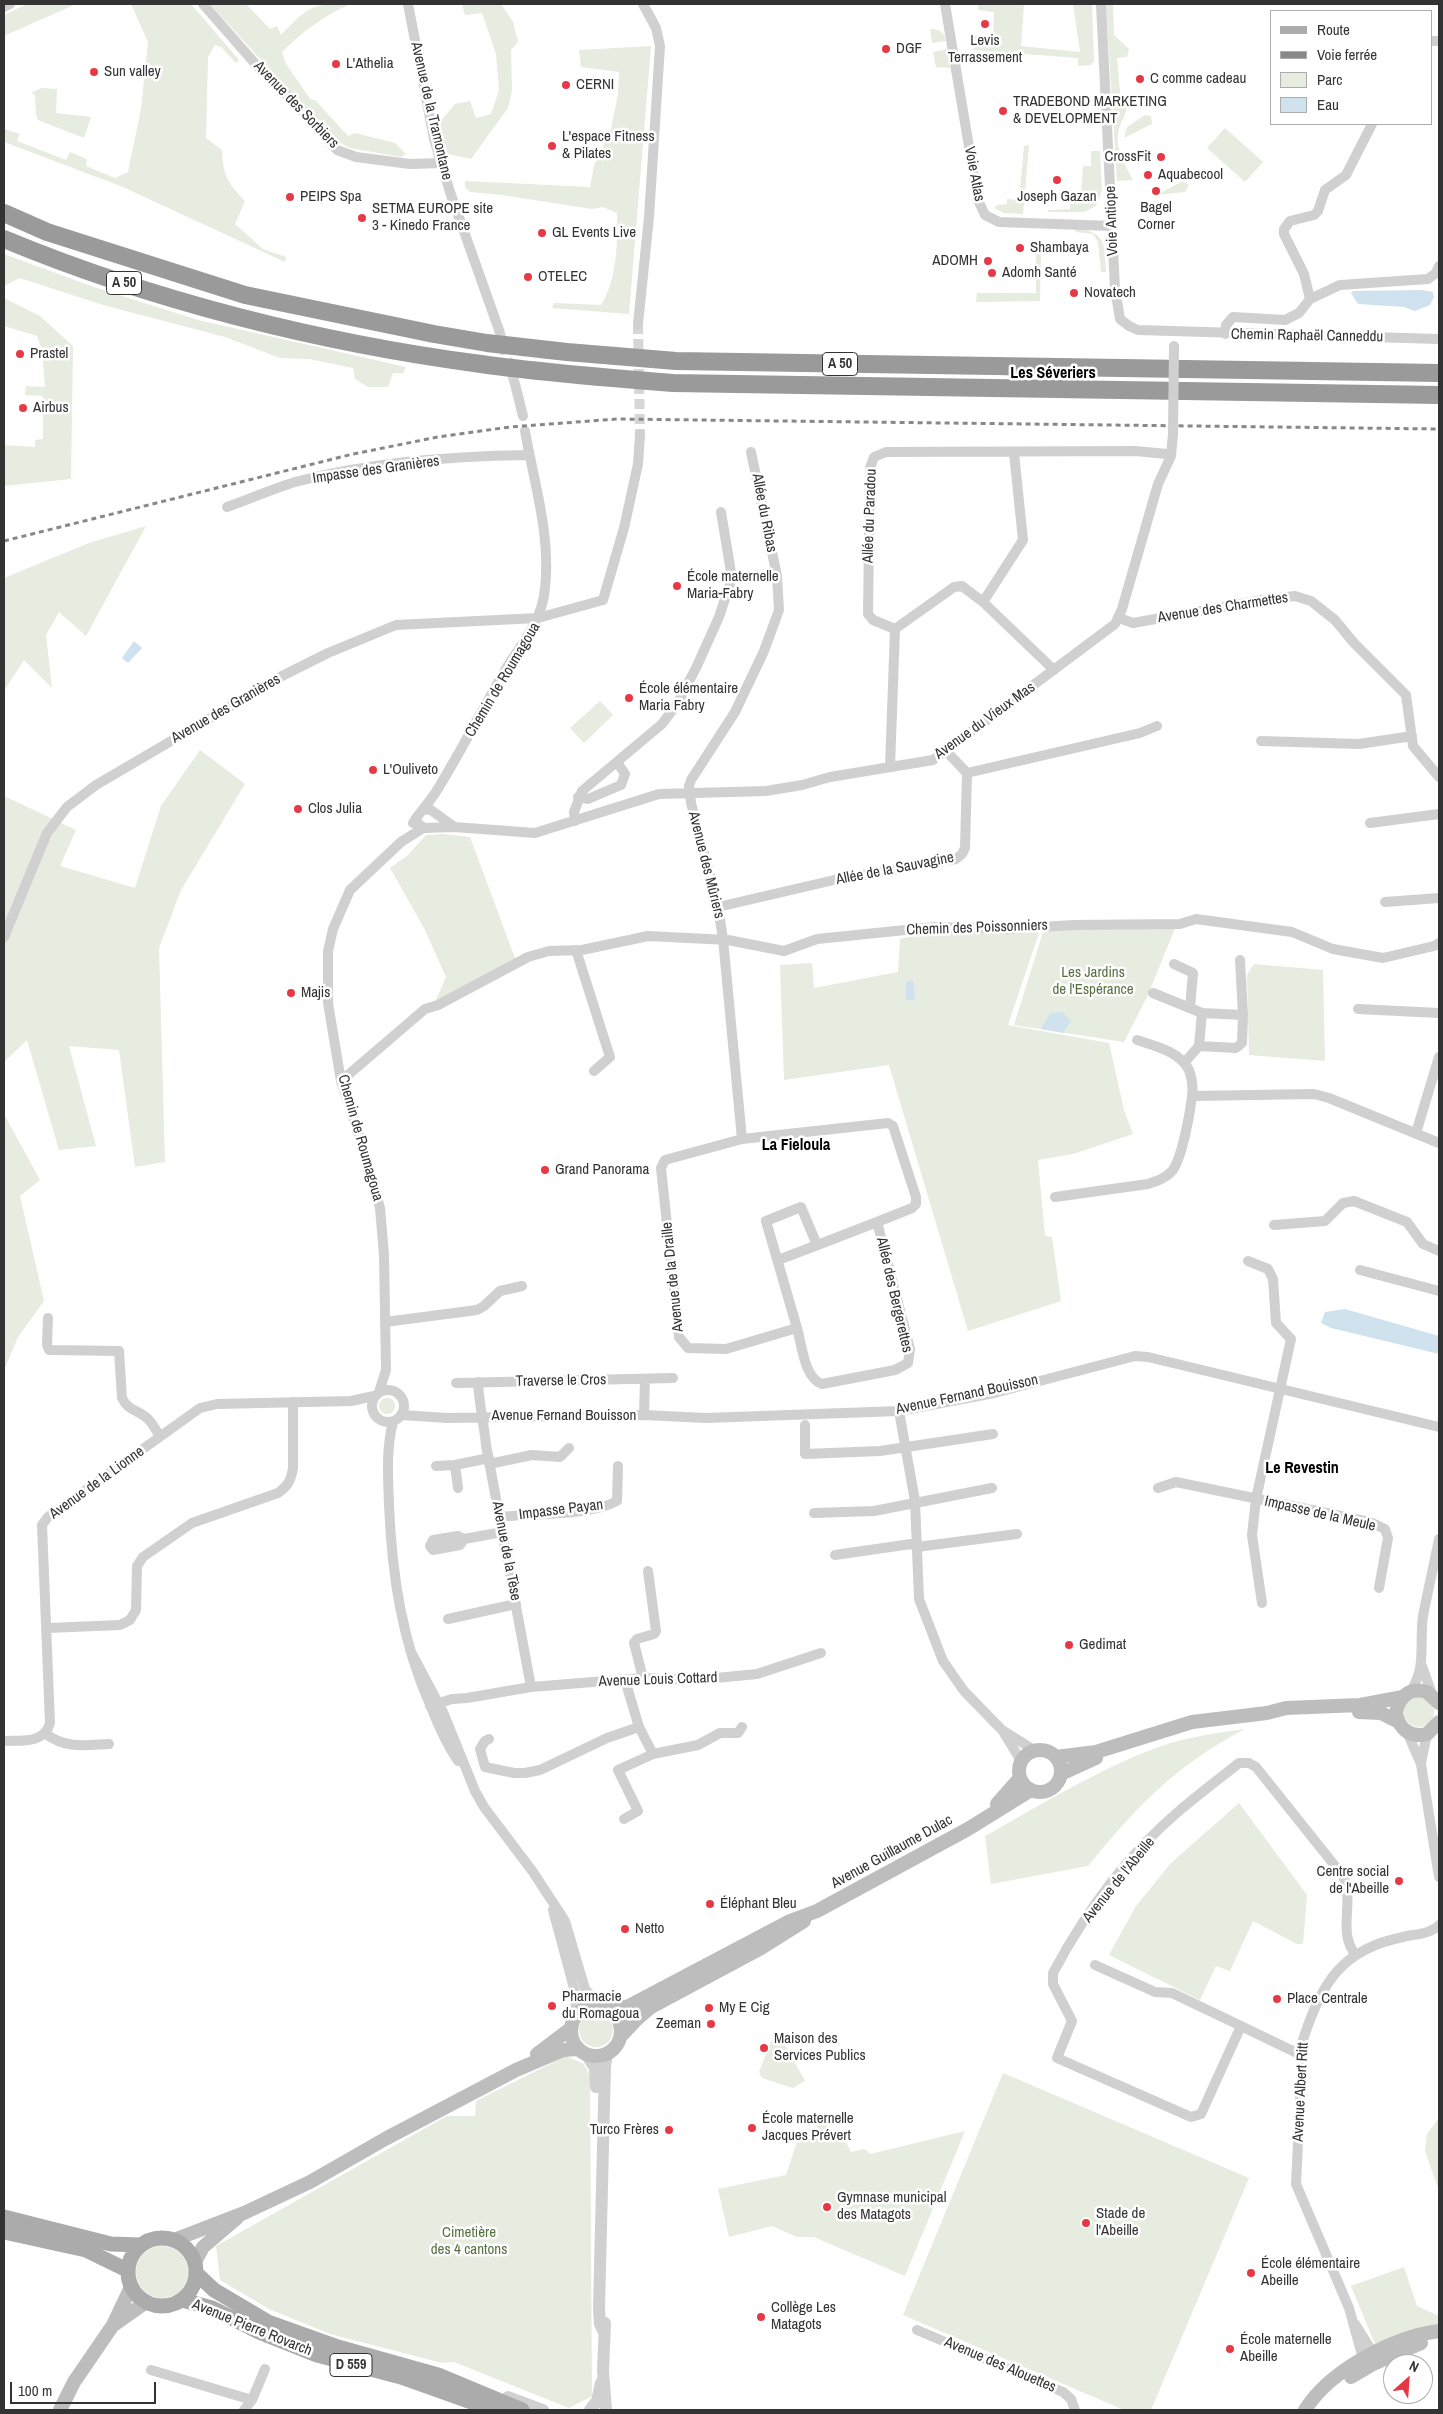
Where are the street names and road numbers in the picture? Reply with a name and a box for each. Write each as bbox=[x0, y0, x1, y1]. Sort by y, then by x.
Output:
street label: Avenue de la Tramontane bbox=[406, 40, 456, 182]
street label: Avenue des Sorbiers bbox=[250, 58, 342, 152]
street label: Voie Atlas bbox=[960, 145, 988, 203]
street label: Voie Antiope bbox=[1102, 185, 1122, 257]
road number: A 50 bbox=[106, 272, 142, 294]
street label: Chemin Raphaël Canneddu bbox=[1231, 326, 1383, 346]
road number: A 50 bbox=[822, 352, 858, 376]
street label: Impasse des Granières bbox=[311, 452, 441, 488]
street label: Allée du Paradou bbox=[859, 469, 881, 563]
street label: Allée du Ribas bbox=[748, 472, 780, 554]
street label: Avenue des Charmettes bbox=[1157, 589, 1289, 627]
street label: Chemin de Roumagoua bbox=[462, 619, 544, 741]
street label: Avenue des Granières bbox=[168, 670, 284, 748]
street label: Avenue du Vieux Mas bbox=[931, 678, 1039, 764]
street label: Avenue des Mûriers bbox=[684, 810, 728, 920]
street label: Allée de la Sauvagine bbox=[835, 849, 955, 889]
street label: Chemin des Poissonniers bbox=[906, 917, 1048, 939]
street label: Chemin de Roumagoua bbox=[333, 1073, 387, 1203]
street label: Avenue de la Draille bbox=[658, 1221, 688, 1333]
street label: Allée des Bergerettes bbox=[872, 1236, 916, 1354]
street label: Traverse le Cros bbox=[516, 1371, 606, 1391]
street label: Avenue Fernand Bouisson bbox=[894, 1371, 1040, 1419]
street label: Avenue Fernand Bouisson bbox=[492, 1407, 636, 1425]
street label: Avenue de la Lionne bbox=[46, 1443, 148, 1523]
street label: Impasse de la Meule bbox=[1263, 1492, 1377, 1536]
street label: Impasse Payan bbox=[518, 1496, 604, 1524]
street label: Avenue de la Tèse bbox=[488, 1500, 524, 1602]
street label: Avenue Louis Cottard bbox=[598, 1669, 718, 1691]
street label: Avenue Guillaume Dulac bbox=[828, 1811, 956, 1893]
street label: Avenue de l'Abeille bbox=[1079, 1834, 1159, 1926]
street label: Avenue Albert Ritt bbox=[1289, 2042, 1313, 2142]
street label: Avenue Pierre Rovarch bbox=[189, 2296, 315, 2360]
street label: Avenue des Alouettes bbox=[942, 2333, 1058, 2397]
road number: D 559 bbox=[330, 2354, 372, 2376]

